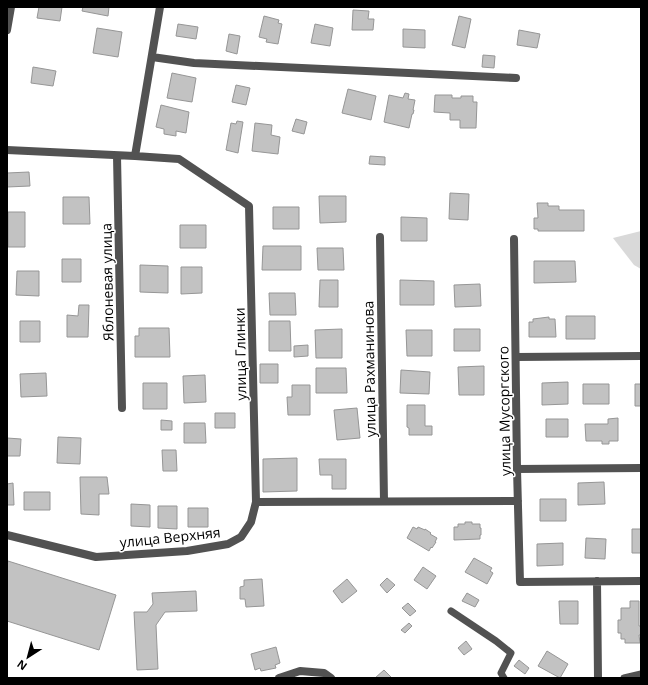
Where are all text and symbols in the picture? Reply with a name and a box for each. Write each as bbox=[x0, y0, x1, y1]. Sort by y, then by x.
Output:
street label: Яблоневая улица bbox=[96, 223, 118, 341]
street label: улица Рахманинова bbox=[358, 301, 380, 437]
street label: улица Глинки bbox=[230, 307, 250, 401]
street label: улица Мусоргского bbox=[493, 346, 515, 476]
street label: улица Верхняя bbox=[119, 522, 221, 552]
north arrow bbox=[8, 637, 48, 677]
text: N bbox=[14, 657, 30, 674]

